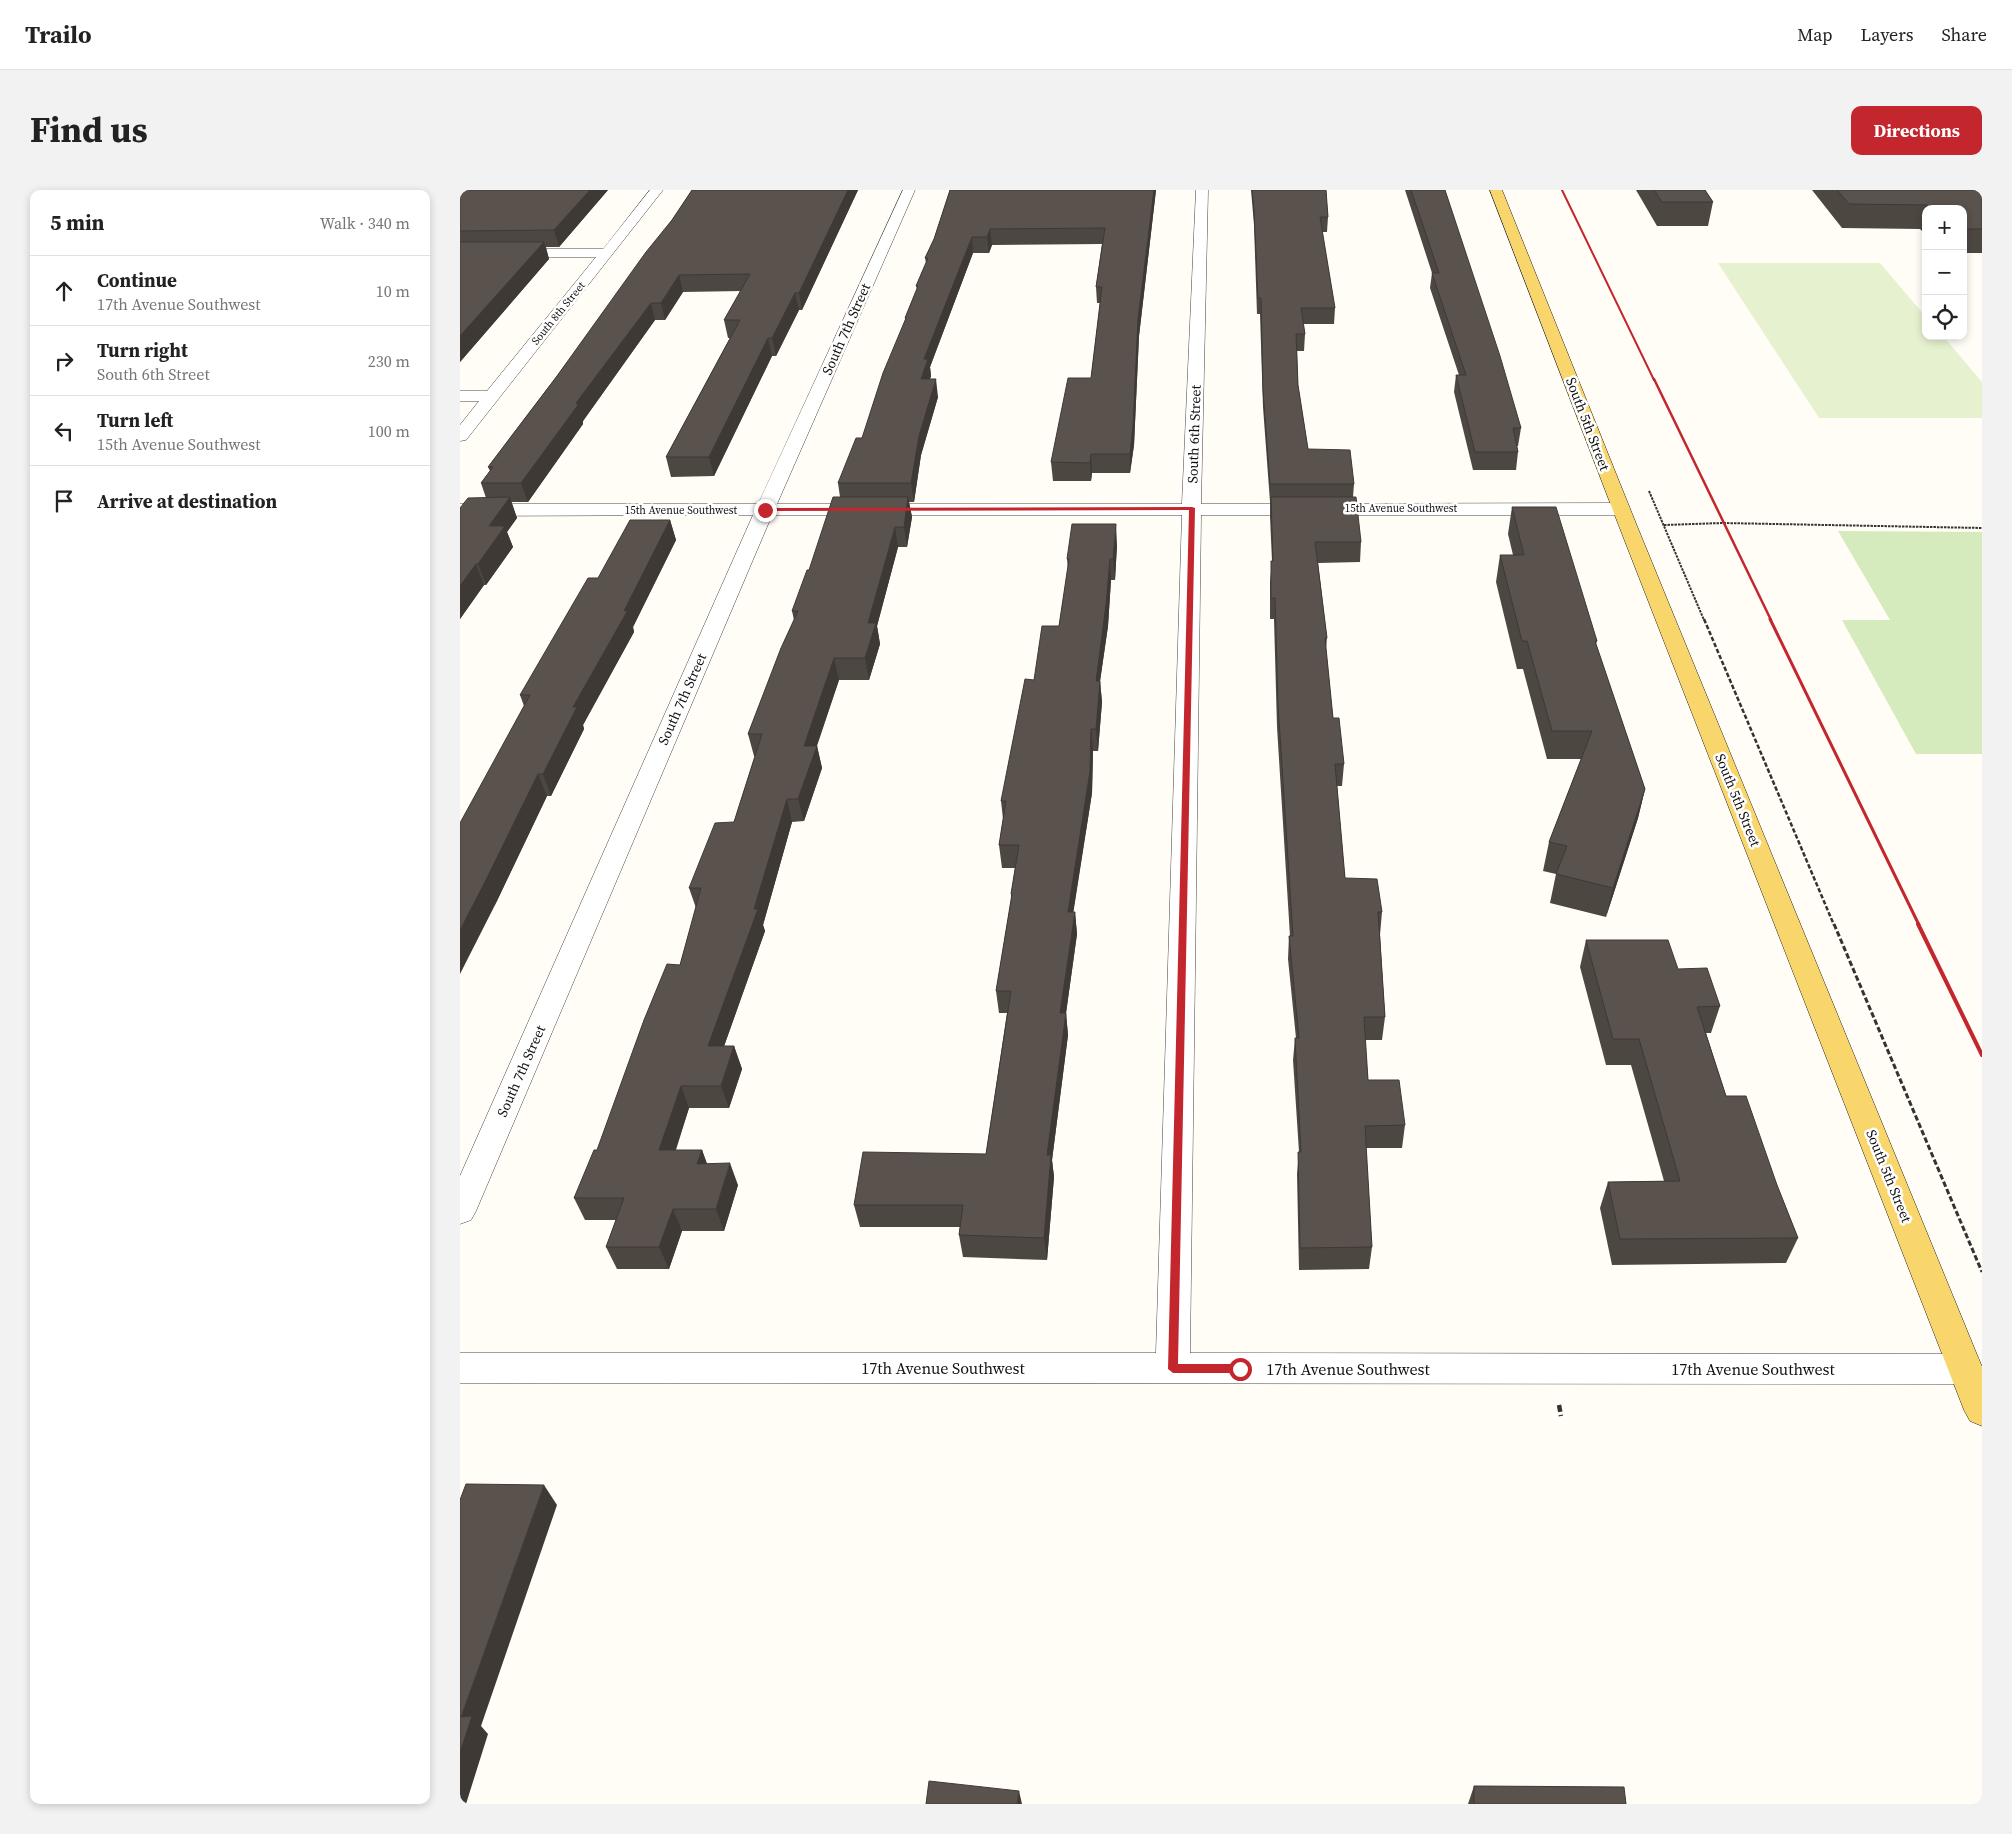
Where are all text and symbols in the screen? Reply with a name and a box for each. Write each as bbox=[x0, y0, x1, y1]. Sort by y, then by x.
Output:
text: Trailo bbox=[25, 18, 92, 51]
text: Map bbox=[1797, 22, 1832, 47]
text: Layers bbox=[1860, 22, 1913, 47]
text: Share bbox=[1941, 22, 1987, 47]
text: Find us bbox=[30, 106, 148, 154]
button: Directions bbox=[1851, 106, 1982, 155]
map controls bbox=[1922, 205, 1967, 340]
button: + bbox=[1922, 205, 1967, 250]
text: 5 min bbox=[50, 208, 105, 237]
text: Walk · 340 m bbox=[320, 212, 410, 234]
button: − bbox=[1922, 250, 1967, 295]
text: Continue bbox=[97, 267, 177, 293]
icon: ahead bbox=[50, 277, 78, 305]
street label: South 8th Street bbox=[528, 278, 589, 348]
text: 10 m bbox=[376, 280, 410, 302]
street label: South 7th Street bbox=[817, 280, 875, 378]
text: 17th Avenue Southwest bbox=[97, 293, 261, 315]
button: locate bbox=[1922, 295, 1967, 340]
text: Turn right bbox=[97, 337, 188, 363]
icon: right bbox=[50, 347, 78, 375]
text: 230 m bbox=[368, 350, 410, 372]
text: South 6th Street bbox=[97, 363, 210, 385]
street label: South 5th Street bbox=[1561, 374, 1615, 474]
street label: South 6th Street bbox=[1182, 384, 1206, 484]
text: Turn left bbox=[97, 407, 173, 433]
icon: left bbox=[50, 417, 78, 445]
text: 100 m bbox=[368, 420, 410, 442]
text: 15th Avenue Southwest bbox=[97, 433, 261, 455]
icon: arrive bbox=[50, 487, 78, 515]
text: Arrive at destination bbox=[97, 488, 277, 514]
route end bbox=[754, 499, 777, 522]
street label: 15th Avenue Southwest bbox=[1345, 501, 1458, 516]
street label: 15th Avenue Southwest bbox=[625, 503, 738, 518]
street label: South 7th Street bbox=[653, 650, 711, 748]
street label: South 5th Street bbox=[1710, 751, 1766, 850]
street label: South 7th Street bbox=[492, 1022, 550, 1120]
street label: South 5th Street bbox=[1861, 1127, 1917, 1226]
street label: 17th Avenue Southwest bbox=[861, 1357, 1026, 1379]
route start bbox=[1229, 1358, 1252, 1381]
street label: 17th Avenue Southwest bbox=[1266, 1358, 1431, 1380]
street label: 17th Avenue Southwest bbox=[1671, 1358, 1836, 1380]

